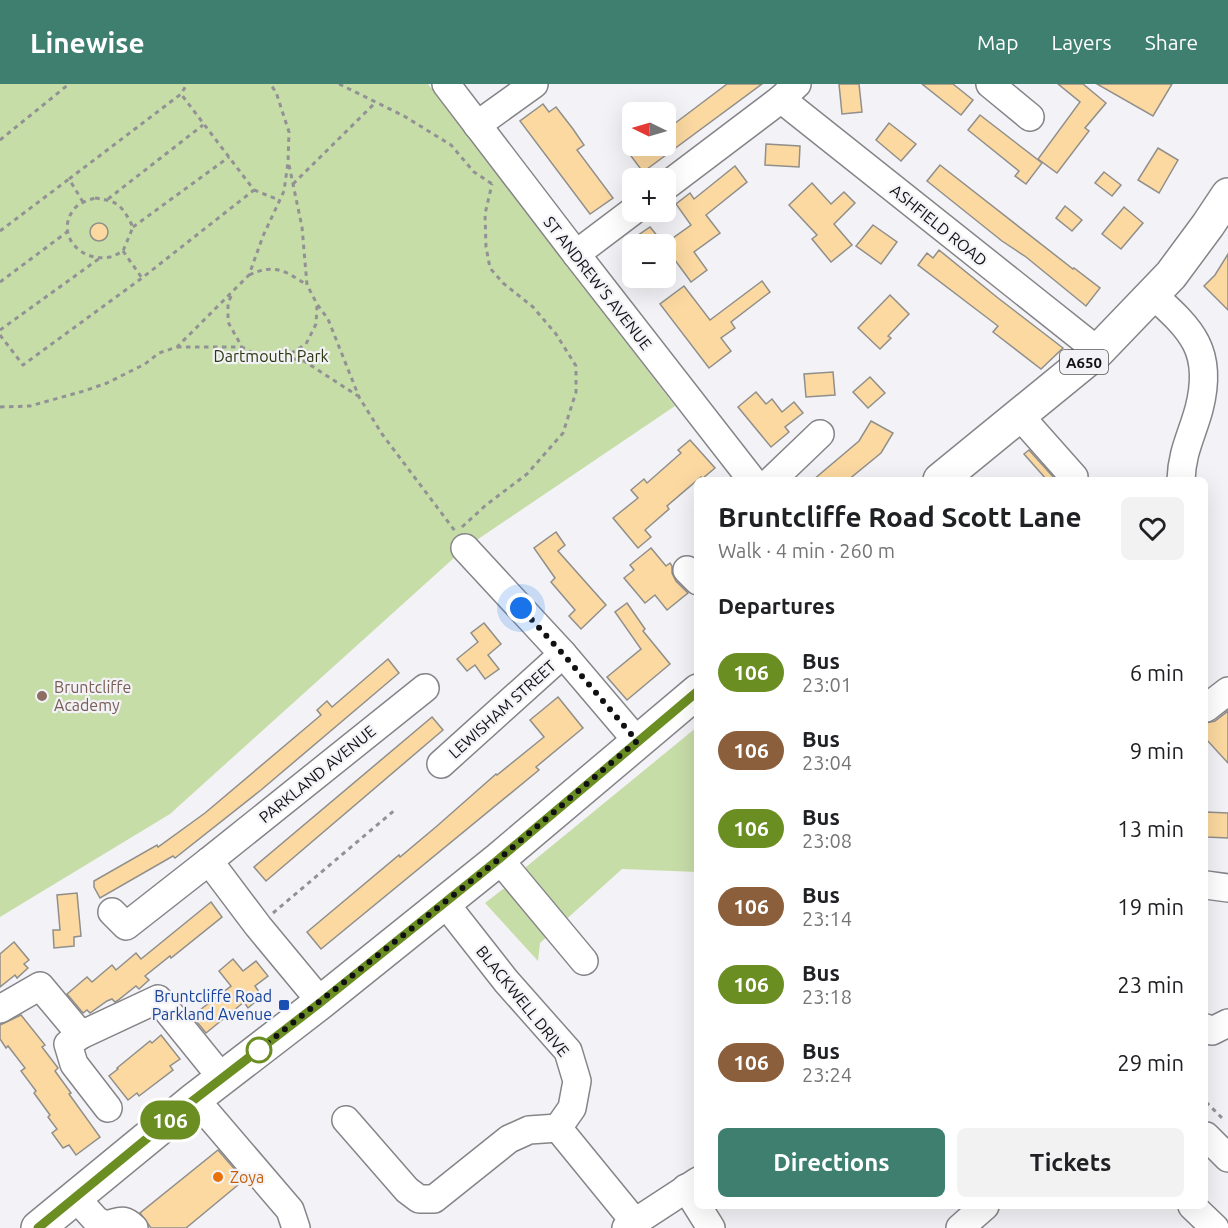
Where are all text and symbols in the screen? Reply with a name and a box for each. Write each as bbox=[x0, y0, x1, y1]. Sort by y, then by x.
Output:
text: Linewise bbox=[30, 27, 145, 58]
text: Map bbox=[977, 30, 1018, 54]
text: Layers bbox=[1051, 30, 1112, 54]
text: Share bbox=[1145, 30, 1198, 54]
north arrow bbox=[622, 102, 676, 156]
map controls bbox=[622, 102, 676, 288]
button: + bbox=[622, 168, 676, 222]
street label: ASHFIELD ROAD bbox=[887, 181, 991, 269]
street label: ST ANDREW'S AVENUE bbox=[540, 213, 656, 353]
button: − bbox=[622, 234, 676, 288]
park label: Dartmouth Park bbox=[213, 347, 329, 365]
road number: A650 bbox=[1060, 350, 1108, 374]
button: heart bbox=[1121, 497, 1184, 560]
text: Bruntcliffe Road Scott Lane bbox=[718, 501, 1082, 532]
text: Walk · 4 min · 260 m bbox=[718, 539, 895, 562]
your location bbox=[506, 593, 536, 623]
text: Departures bbox=[718, 593, 835, 618]
text: Bus bbox=[802, 648, 840, 673]
street label: LEWISHAM STREET bbox=[445, 656, 559, 762]
text: 106 bbox=[733, 660, 769, 684]
text: 6 min bbox=[1130, 660, 1184, 685]
text: 23:01 bbox=[802, 673, 852, 696]
place label: Bruntcliffe Academy bbox=[54, 678, 131, 714]
marker: Bruntcliffe Academy bbox=[35, 689, 49, 703]
street label: PARKLAND AVENUE bbox=[255, 722, 379, 826]
text: Bus bbox=[802, 726, 840, 751]
text: 106 bbox=[733, 738, 769, 762]
text: 9 min bbox=[1130, 738, 1184, 763]
text: 23:04 bbox=[802, 751, 852, 774]
text: Bus bbox=[802, 804, 840, 829]
text: 106 bbox=[733, 816, 769, 840]
text: 13 min bbox=[1117, 816, 1184, 841]
text: 23:08 bbox=[802, 829, 852, 852]
text: Bus bbox=[802, 882, 840, 907]
text: 106 bbox=[733, 894, 769, 918]
text: 19 min bbox=[1117, 894, 1184, 919]
text: 23:14 bbox=[802, 907, 852, 930]
street label: BLACKWELL DRIVE bbox=[473, 942, 573, 1060]
text: Bus bbox=[802, 960, 840, 985]
text: 106 bbox=[733, 972, 769, 996]
text: 23 min bbox=[1117, 972, 1184, 997]
text: 23:18 bbox=[802, 985, 852, 1008]
place label: Bruntcliffe Road Parkland Avenue bbox=[152, 987, 272, 1023]
marker: Bruntcliffe Road Parkland Avenue bbox=[277, 998, 291, 1012]
unlabelled marker bbox=[246, 1037, 272, 1063]
text: Bus bbox=[802, 1038, 840, 1063]
text: 106 bbox=[733, 1050, 769, 1074]
text: 29 min bbox=[1117, 1050, 1184, 1075]
text: 23:24 bbox=[802, 1063, 852, 1086]
line badge: 106 bbox=[136, 1100, 204, 1140]
text: 106 bbox=[152, 1108, 188, 1132]
button: Directions bbox=[718, 1128, 945, 1197]
button: Tickets bbox=[957, 1128, 1184, 1197]
place label: Zoya bbox=[230, 1168, 264, 1186]
marker: Zoya bbox=[211, 1170, 225, 1184]

